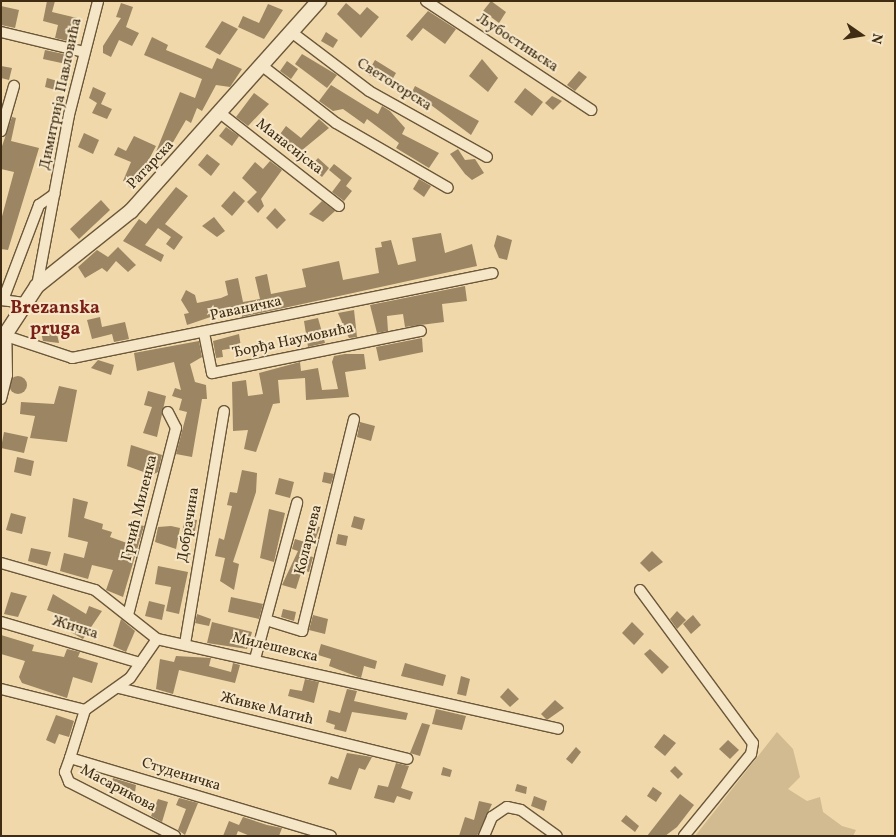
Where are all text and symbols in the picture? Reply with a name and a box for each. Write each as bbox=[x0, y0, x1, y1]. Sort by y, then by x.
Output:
street label: Љубостињска bbox=[473, 10, 561, 76]
north arrow bbox=[836, 10, 886, 60]
street label: Димитрија Павловића bbox=[36, 16, 86, 172]
text: N bbox=[866, 31, 887, 46]
street label: Светогорска bbox=[353, 55, 435, 115]
street label: Манасијска bbox=[252, 115, 326, 179]
street label: Ратарска bbox=[124, 137, 178, 193]
street label: Раваничка bbox=[208, 293, 284, 325]
district label: Brezanska pruga bbox=[10, 299, 100, 342]
street label: Ђорђа Наумовића bbox=[231, 319, 355, 363]
street label: Грчић Миленка bbox=[118, 453, 162, 563]
street label: Добрачина bbox=[174, 486, 204, 564]
street label: Коларчева bbox=[292, 503, 326, 577]
street label: Жичка bbox=[50, 612, 100, 644]
street label: Милешевска bbox=[230, 629, 320, 667]
street label: Живке Матић bbox=[218, 689, 316, 729]
street label: Студеничка bbox=[139, 754, 223, 796]
street label: Масарикова bbox=[77, 761, 159, 817]

